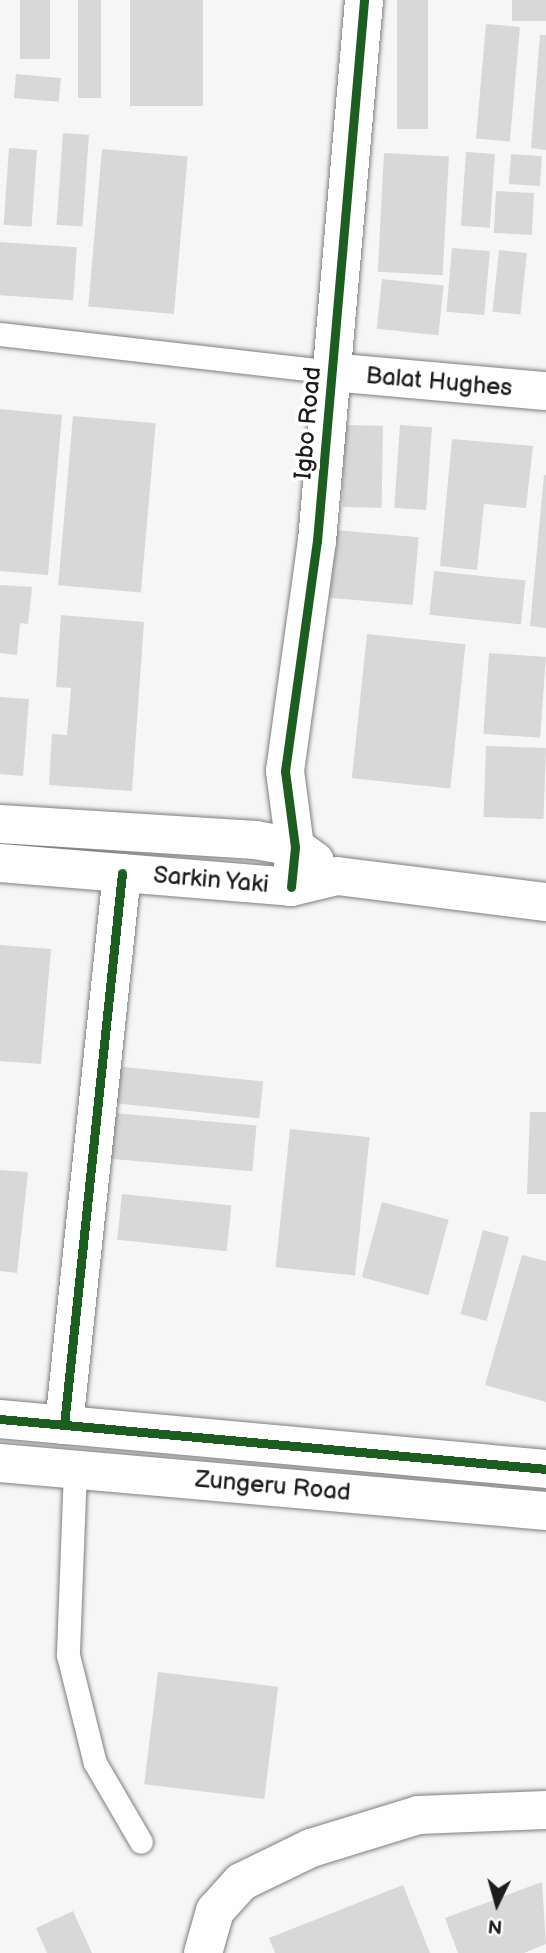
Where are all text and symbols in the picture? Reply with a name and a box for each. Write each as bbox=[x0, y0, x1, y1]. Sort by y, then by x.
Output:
street label: Balat Hughes bbox=[365, 361, 513, 403]
street label: Igbo Road bbox=[289, 365, 327, 481]
street label: Sarkin Yaki bbox=[151, 861, 271, 899]
street label: Zungeru Road bbox=[194, 1465, 352, 1507]
north arrow bbox=[462, 1869, 532, 1939]
text: N bbox=[487, 1913, 503, 1937]

